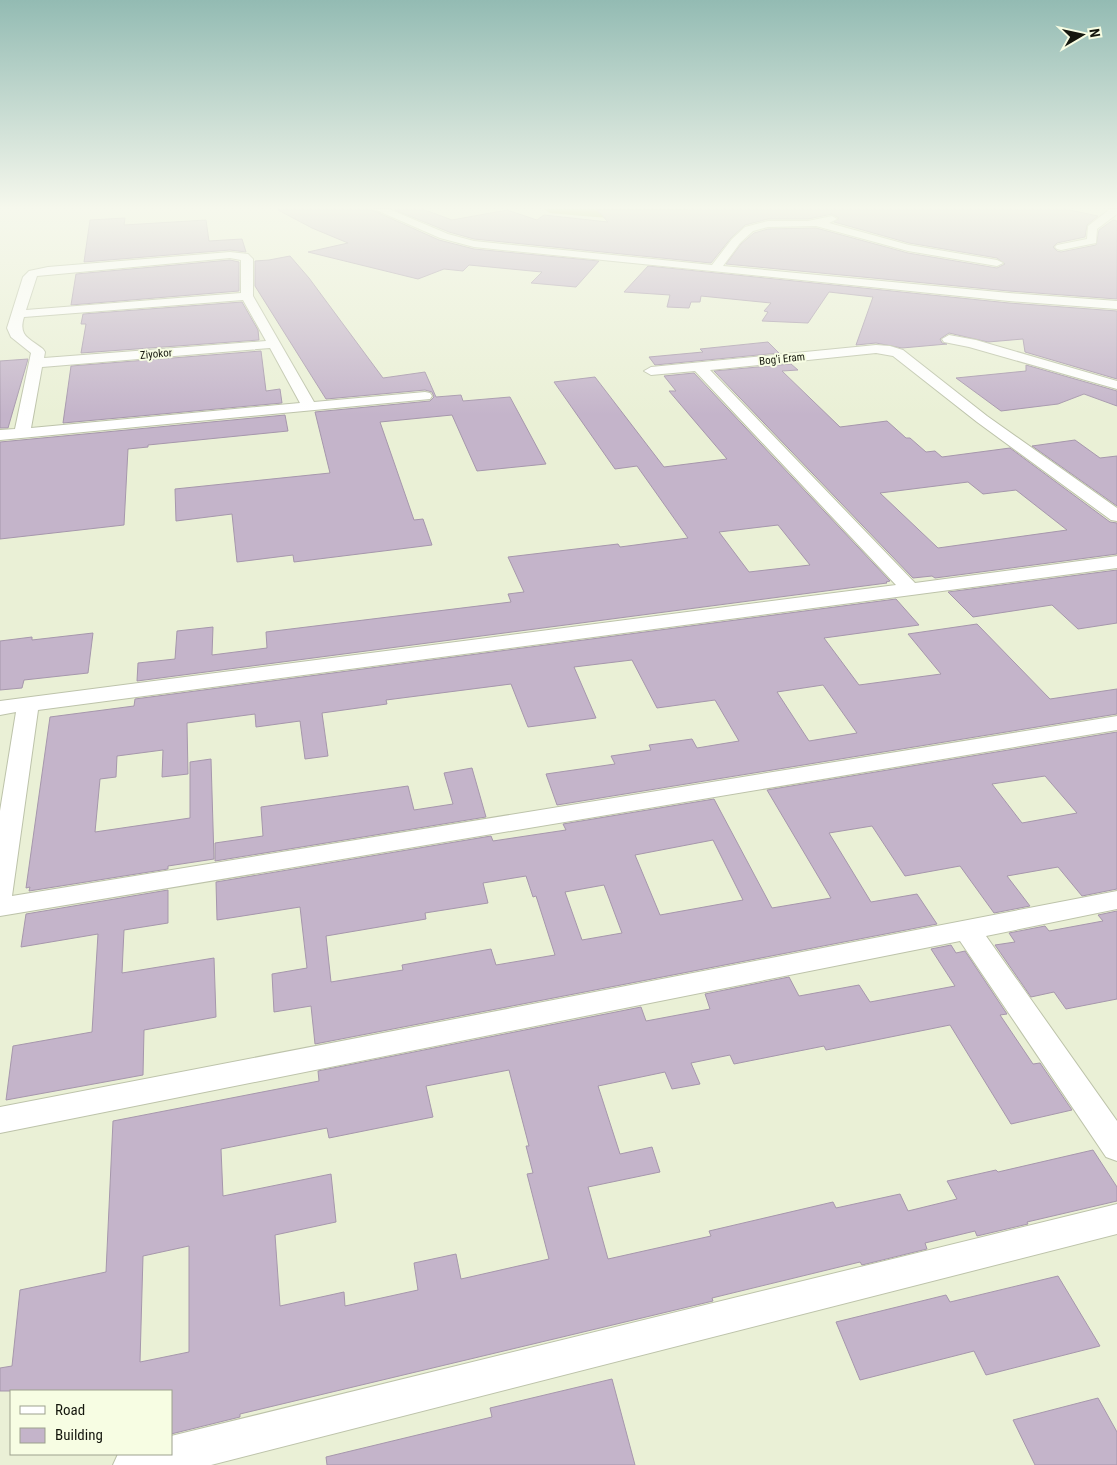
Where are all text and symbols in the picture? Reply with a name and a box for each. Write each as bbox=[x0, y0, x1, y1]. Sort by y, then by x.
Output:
north arrow bbox=[1057, 10, 1107, 60]
text: N bbox=[1086, 27, 1103, 38]
street label: Ziyokor bbox=[139, 346, 173, 362]
street label: Bog'i Eram bbox=[758, 350, 806, 368]
legend bbox=[10, 1390, 172, 1455]
text: Road bbox=[55, 1401, 85, 1419]
text: Building bbox=[55, 1426, 103, 1444]

